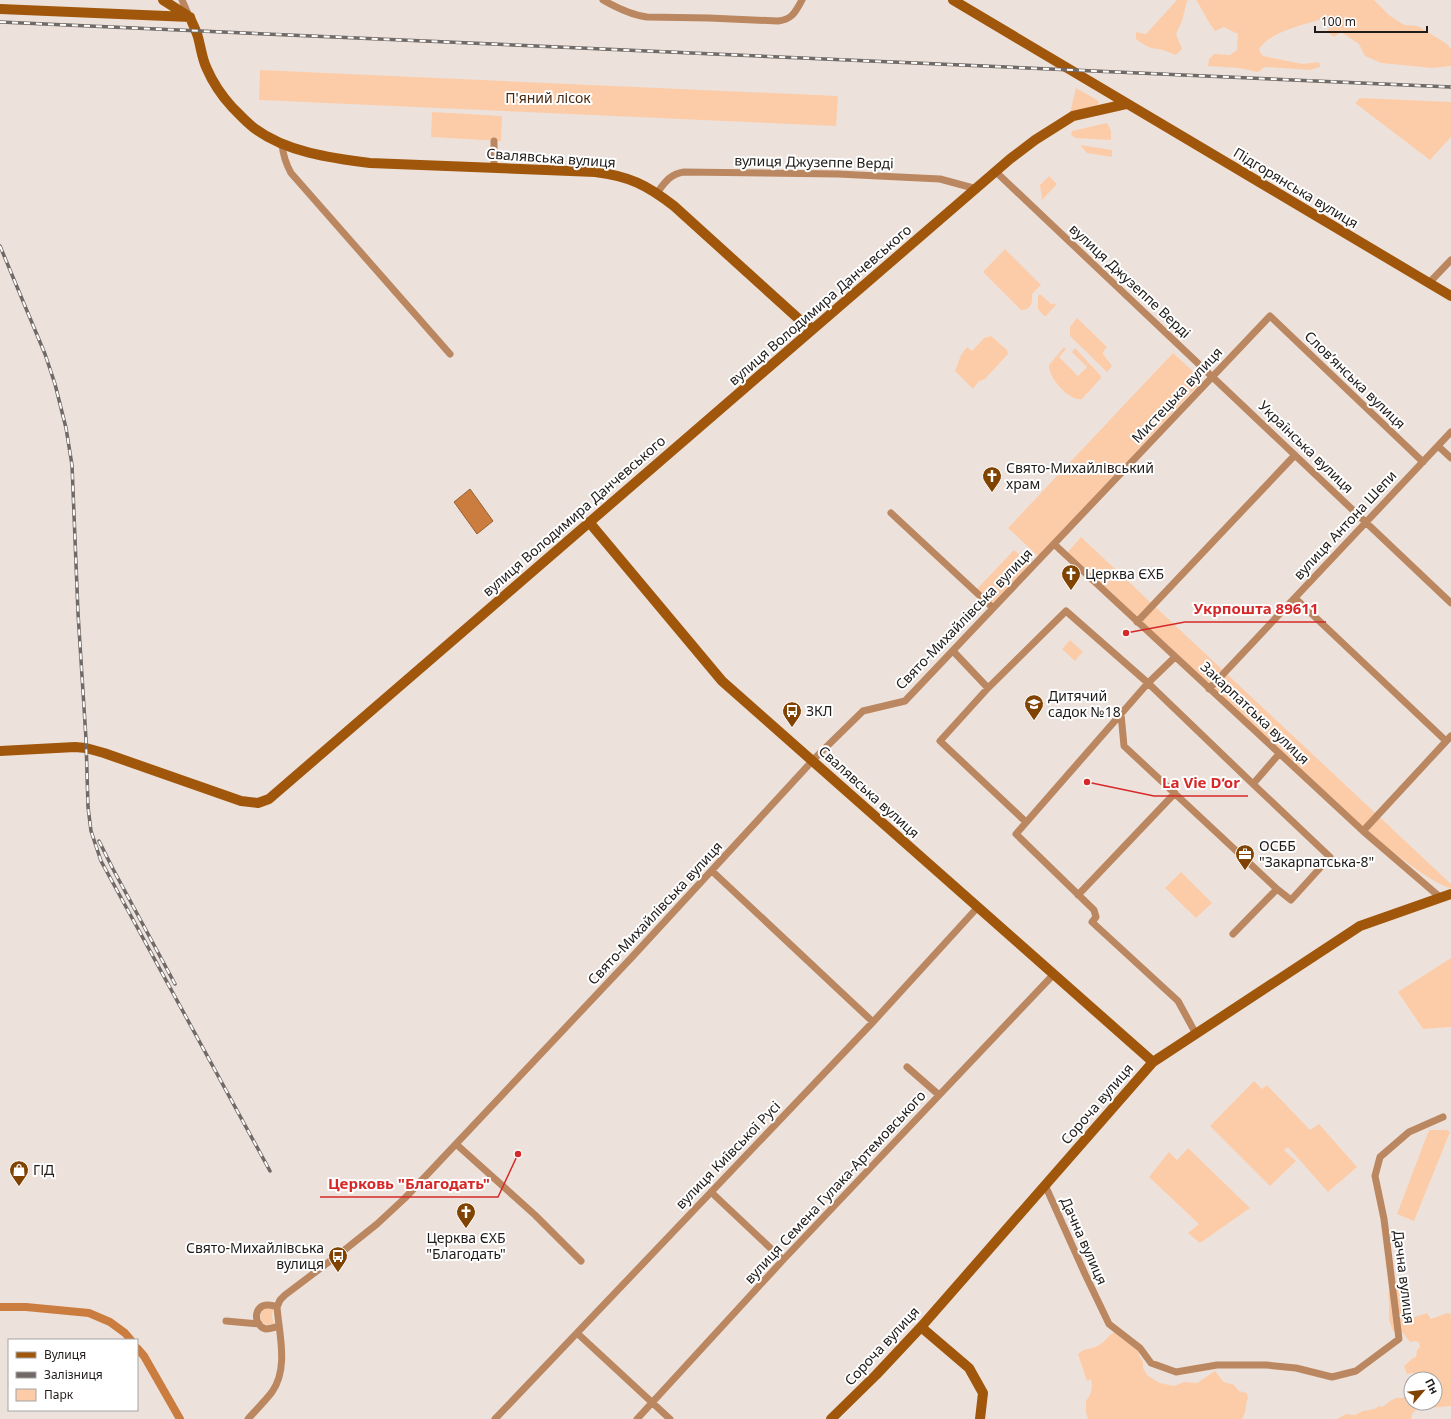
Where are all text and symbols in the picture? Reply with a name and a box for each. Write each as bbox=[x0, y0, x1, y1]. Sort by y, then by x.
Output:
scale bar bbox=[1315, 8, 1427, 34]
text: 100 m bbox=[1321, 13, 1356, 30]
park label: П'яний лісок bbox=[505, 88, 591, 107]
street label: Підгорянська вулиця bbox=[1230, 143, 1362, 232]
street label: Свалявська вулиця bbox=[486, 144, 616, 172]
street label: вулиця Джузеппе Верді bbox=[734, 151, 894, 172]
street label: вулиця Джузеппе Верді bbox=[1066, 219, 1195, 342]
street label: вулиця Володимира Данчевського bbox=[724, 220, 915, 389]
street label: Словʼянська вулиця bbox=[1301, 326, 1410, 433]
street label: Мистецька вулиця bbox=[1127, 343, 1226, 447]
street label: Українська вулиця bbox=[1255, 396, 1358, 497]
street label: вулиця Володимира Данчевського bbox=[478, 431, 669, 600]
place label: Свято-Михайлівський храм bbox=[1006, 458, 1154, 493]
church icon: Свято-Михайлівський храм bbox=[981, 465, 1003, 493]
street label: вулиця Антона Шепи bbox=[1289, 466, 1400, 583]
street label: Свято-Михайлівська вулиця bbox=[891, 544, 1036, 693]
church icon: Церква ЄХБ bbox=[1060, 563, 1082, 591]
place label: Церква ЄХБ bbox=[1085, 564, 1164, 583]
callout: Укрпошта 89611 bbox=[1185, 595, 1326, 622]
text: Укрпошта 89611 bbox=[1194, 598, 1318, 618]
street label: Закарпатська вулиця bbox=[1197, 657, 1314, 768]
place label: Дитячий садок №18 bbox=[1048, 686, 1121, 721]
school or university icon: Дитячий садок №18 bbox=[1023, 693, 1045, 721]
bus stop icon: ЗКЛ bbox=[781, 700, 803, 728]
place label: ЗКЛ bbox=[806, 701, 833, 720]
street label: Свалявська вулиця bbox=[815, 741, 924, 842]
callout: La Vie D‘or bbox=[1154, 769, 1248, 796]
text: La Vie D‘or bbox=[1162, 772, 1240, 792]
place label: ОСББ "Закарпатська-8" bbox=[1259, 836, 1374, 871]
street label: Свято-Михайлівська вулиця bbox=[583, 837, 726, 988]
office icon: ОСББ "Закарпатська-8" bbox=[1234, 843, 1256, 871]
street label: Сороча вулиця bbox=[1056, 1059, 1137, 1148]
street label: вулиця Семена Гулака-Артемовського bbox=[740, 1086, 930, 1287]
street label: вулиця Київської Русі bbox=[671, 1097, 784, 1213]
shop icon: ГІД bbox=[8, 1159, 30, 1187]
place label: ГІД bbox=[33, 1160, 55, 1179]
callout: Церковь "Благодать" bbox=[320, 1170, 498, 1197]
text: Церковь "Благодать" bbox=[328, 1173, 490, 1193]
street label: Дачна вулиця bbox=[1057, 1194, 1112, 1288]
church icon: Церква ЄХБ "Благодать" bbox=[455, 1201, 477, 1229]
place label: Церква ЄХБ "Благодать" bbox=[426, 1228, 506, 1263]
street label: Дачна вулиця bbox=[1389, 1229, 1420, 1325]
place label: Свято-Михайлівська вулиця bbox=[186, 1238, 324, 1273]
bus stop icon: Свято-Михайлівська вулиця bbox=[327, 1245, 349, 1273]
street label: Сороча вулиця bbox=[840, 1302, 923, 1389]
legend bbox=[8, 1339, 138, 1411]
text: Вулиця bbox=[44, 1346, 86, 1363]
text: Залізниця bbox=[44, 1366, 103, 1383]
north arrow bbox=[1403, 1371, 1443, 1411]
text: Пн bbox=[1422, 1376, 1443, 1396]
text: Парк bbox=[44, 1386, 74, 1403]

